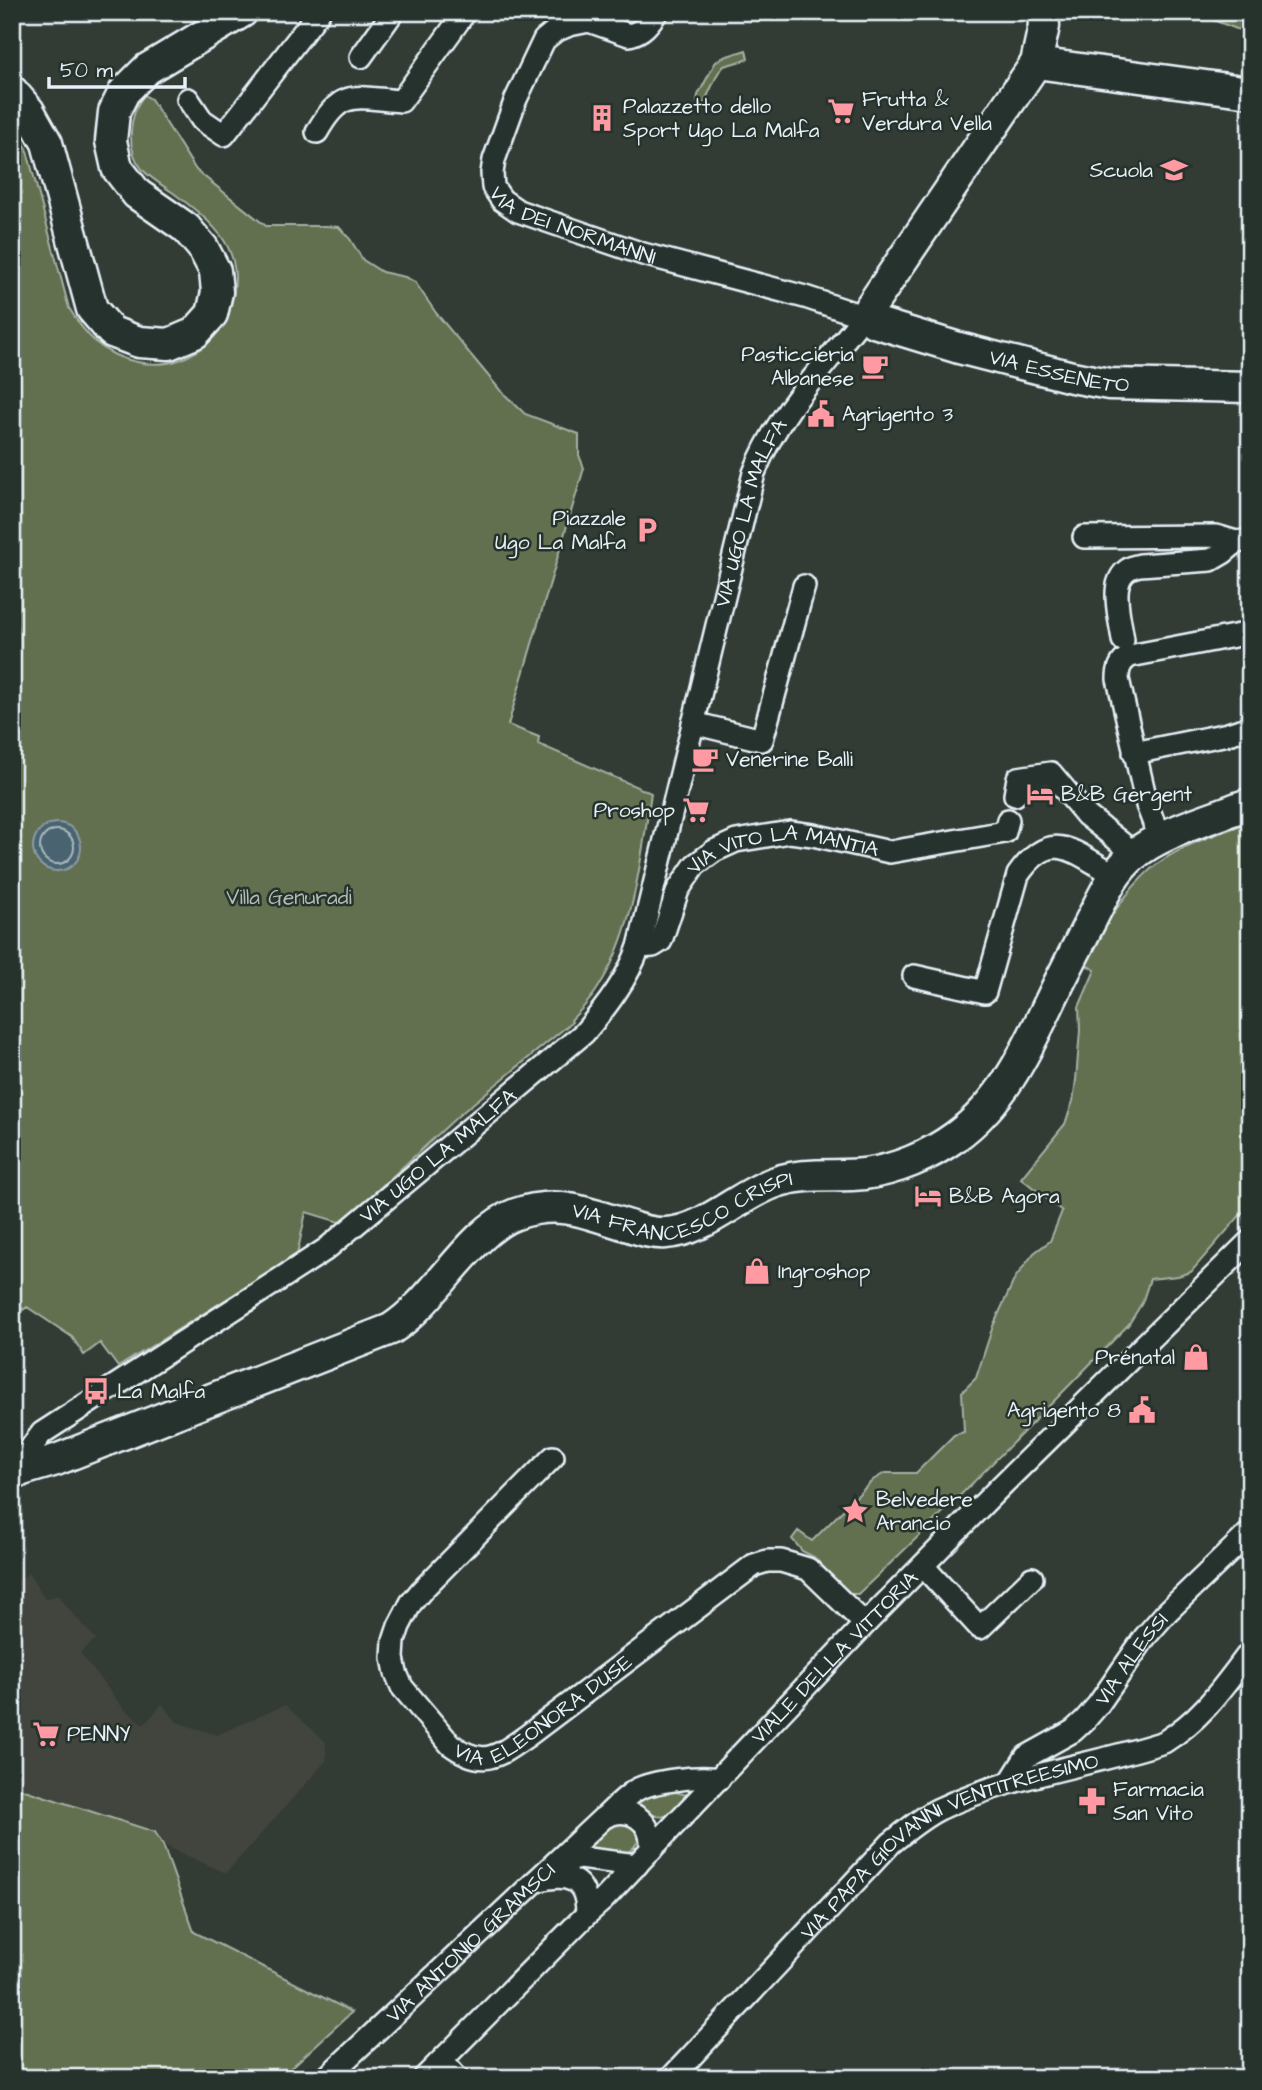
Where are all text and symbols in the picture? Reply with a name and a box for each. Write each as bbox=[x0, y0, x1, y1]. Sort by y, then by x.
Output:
scale bar bbox=[49, 46, 186, 90]
text: 50 m bbox=[60, 56, 114, 85]
place label: Frutta & Verdura Vella bbox=[862, 85, 992, 138]
place label: Palazzetto dello Sport Ugo La Malfa bbox=[623, 92, 820, 147]
supermarket icon: Frutta & Verdura Vella bbox=[826, 96, 856, 126]
building icon: Palazzetto dello Sport Ugo La Malfa bbox=[587, 103, 617, 133]
school or university icon: Scuola bbox=[1159, 155, 1189, 185]
place label: Scuola bbox=[1090, 156, 1153, 185]
street label: VIA DEI NORMANNI bbox=[482, 181, 659, 272]
place label: Pasticcieria Albanese bbox=[741, 340, 854, 393]
street label: VIA ESSENETO bbox=[986, 342, 1130, 400]
cafe icon: Pasticcieria Albanese bbox=[860, 351, 890, 381]
public building icon: Agrigento 3 bbox=[806, 399, 836, 429]
place label: Agrigento 3 bbox=[842, 400, 953, 431]
street label: VIA UGO LA MALFA bbox=[708, 413, 795, 610]
place label: Piazzale Ugo La Malfa bbox=[495, 504, 626, 559]
parking icon: Piazzale Ugo La Malfa bbox=[632, 515, 662, 545]
cafe icon: Venerine Balli bbox=[690, 744, 720, 774]
place label: Venerine Balli bbox=[726, 745, 853, 774]
hotel icon: B&B Gergent bbox=[1025, 779, 1055, 809]
place label: B&B Gergent bbox=[1061, 780, 1193, 811]
supermarket icon: Proshop bbox=[681, 795, 711, 825]
place label: Proshop bbox=[594, 796, 675, 826]
street label: VIA VITO LA MANTIA bbox=[679, 817, 882, 880]
park label: Villa Genuradi bbox=[226, 883, 352, 912]
street label: VIA UGO LA MALFA bbox=[353, 1081, 523, 1230]
street label: VIA FRANCESCO CRISPI bbox=[569, 1164, 795, 1248]
hotel icon: B&B Agora bbox=[913, 1181, 943, 1211]
place label: B&B Agora bbox=[949, 1182, 1060, 1213]
shop icon: Ingroshop bbox=[742, 1256, 772, 1286]
place label: Ingroshop bbox=[778, 1257, 871, 1288]
shop icon: Prénatal bbox=[1181, 1342, 1211, 1372]
place label: Prénatal bbox=[1095, 1343, 1175, 1372]
bus stop icon: La Malfa bbox=[81, 1376, 111, 1406]
place label: La Malfa bbox=[117, 1377, 205, 1406]
public building icon: Agrigento 8 bbox=[1127, 1395, 1157, 1425]
place label: Agrigento 8 bbox=[1007, 1396, 1121, 1427]
place label: Belvedere Arancio bbox=[876, 1485, 973, 1538]
place icon: Belvedere Arancio bbox=[840, 1496, 870, 1526]
street label: VIALE DELLA VITTORIA bbox=[744, 1564, 925, 1751]
street label: VIA ALESSI bbox=[1088, 1606, 1175, 1712]
street label: VIA ELEONORA DUSE bbox=[448, 1648, 639, 1773]
supermarket icon: PENNY bbox=[31, 1719, 61, 1749]
place label: PENNY bbox=[67, 1720, 130, 1749]
street label: VIA PAPA GIOVANNI VENTITREESIMO bbox=[794, 1747, 1102, 1946]
place label: Farmacia San Vito bbox=[1113, 1775, 1204, 1828]
pharmacy icon: Farmacia San Vito bbox=[1077, 1786, 1107, 1816]
street label: VIA ANTONIO GRAMSCI bbox=[380, 1856, 562, 2030]

